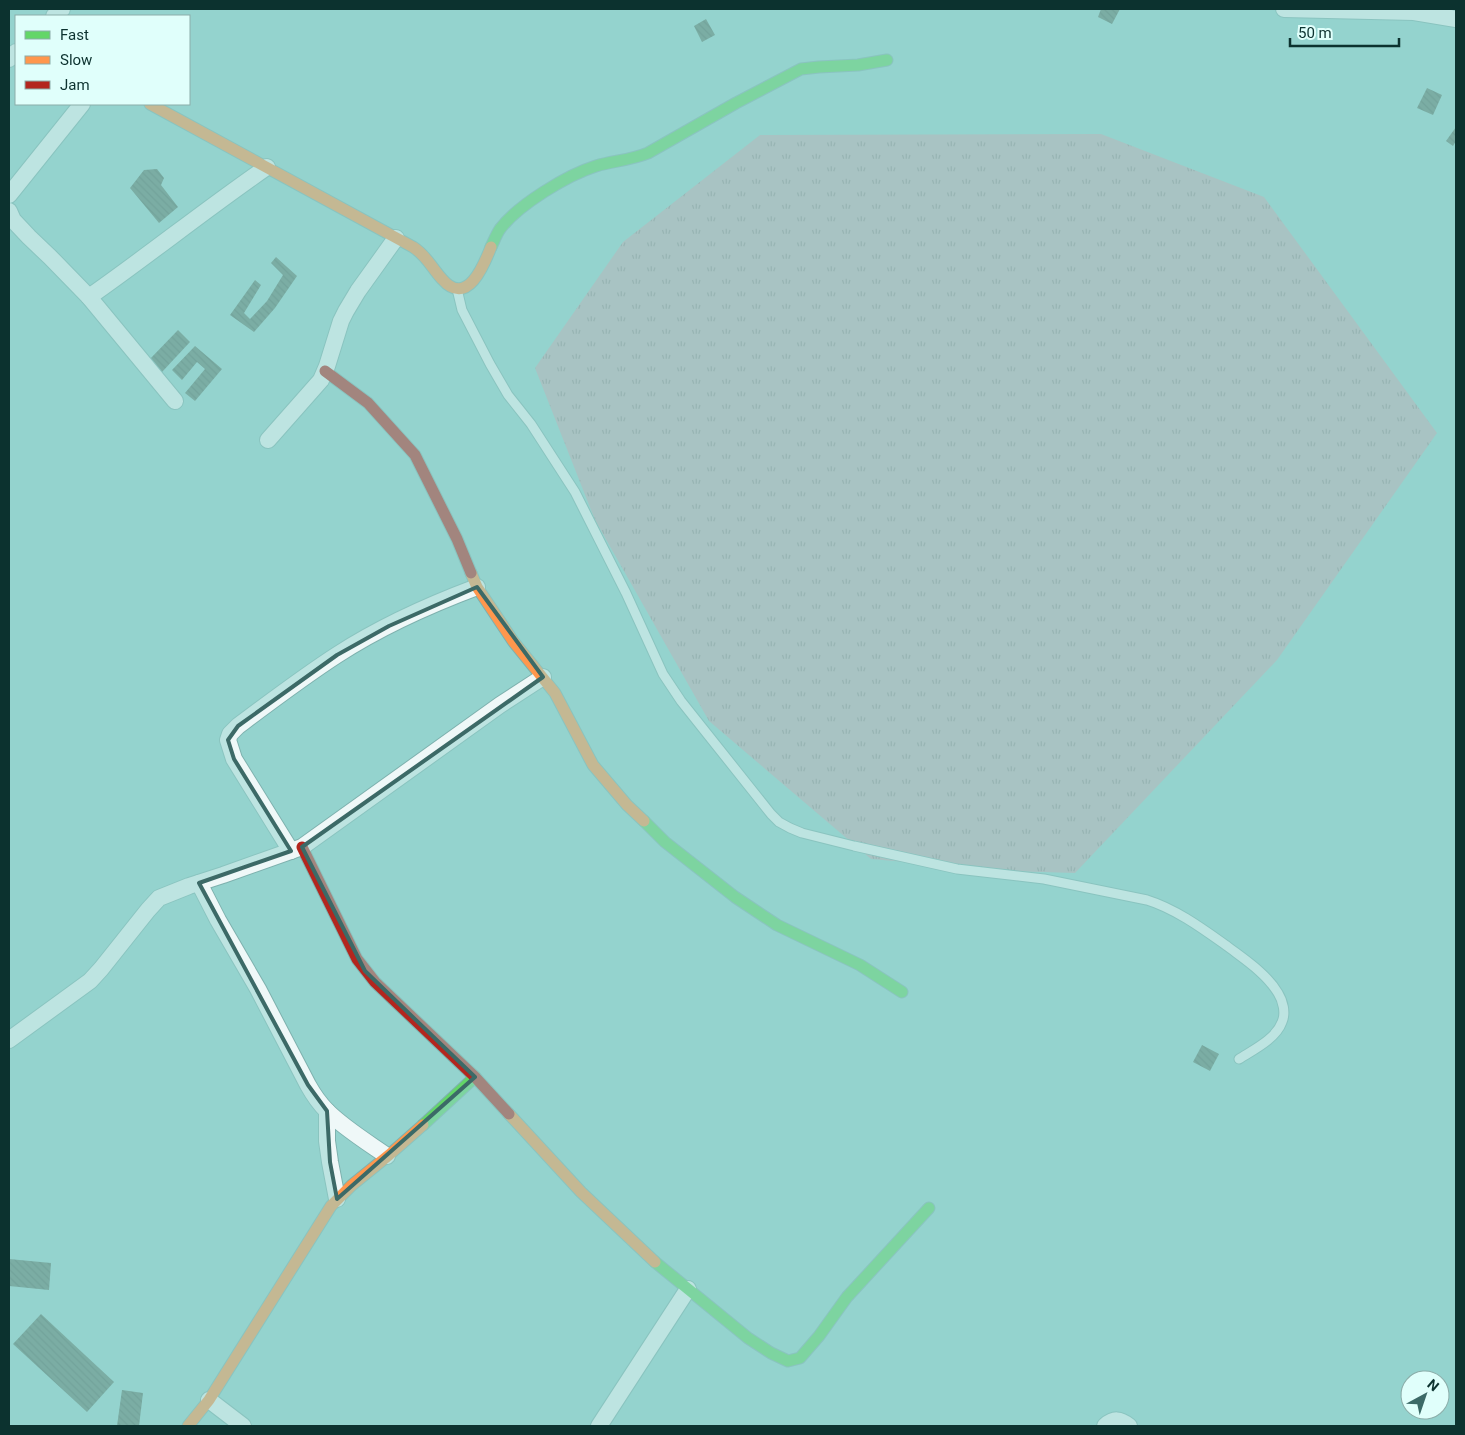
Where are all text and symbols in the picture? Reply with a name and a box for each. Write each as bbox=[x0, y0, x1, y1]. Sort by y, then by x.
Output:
legend bbox=[15, 15, 190, 105]
scale bar bbox=[1290, 15, 1399, 47]
text: 50 m bbox=[1298, 24, 1332, 42]
text: Fast bbox=[60, 26, 89, 44]
text: Slow bbox=[60, 51, 92, 69]
text: Jam bbox=[60, 76, 90, 94]
north arrow bbox=[1400, 1370, 1450, 1420]
text: N bbox=[1424, 1376, 1442, 1394]

